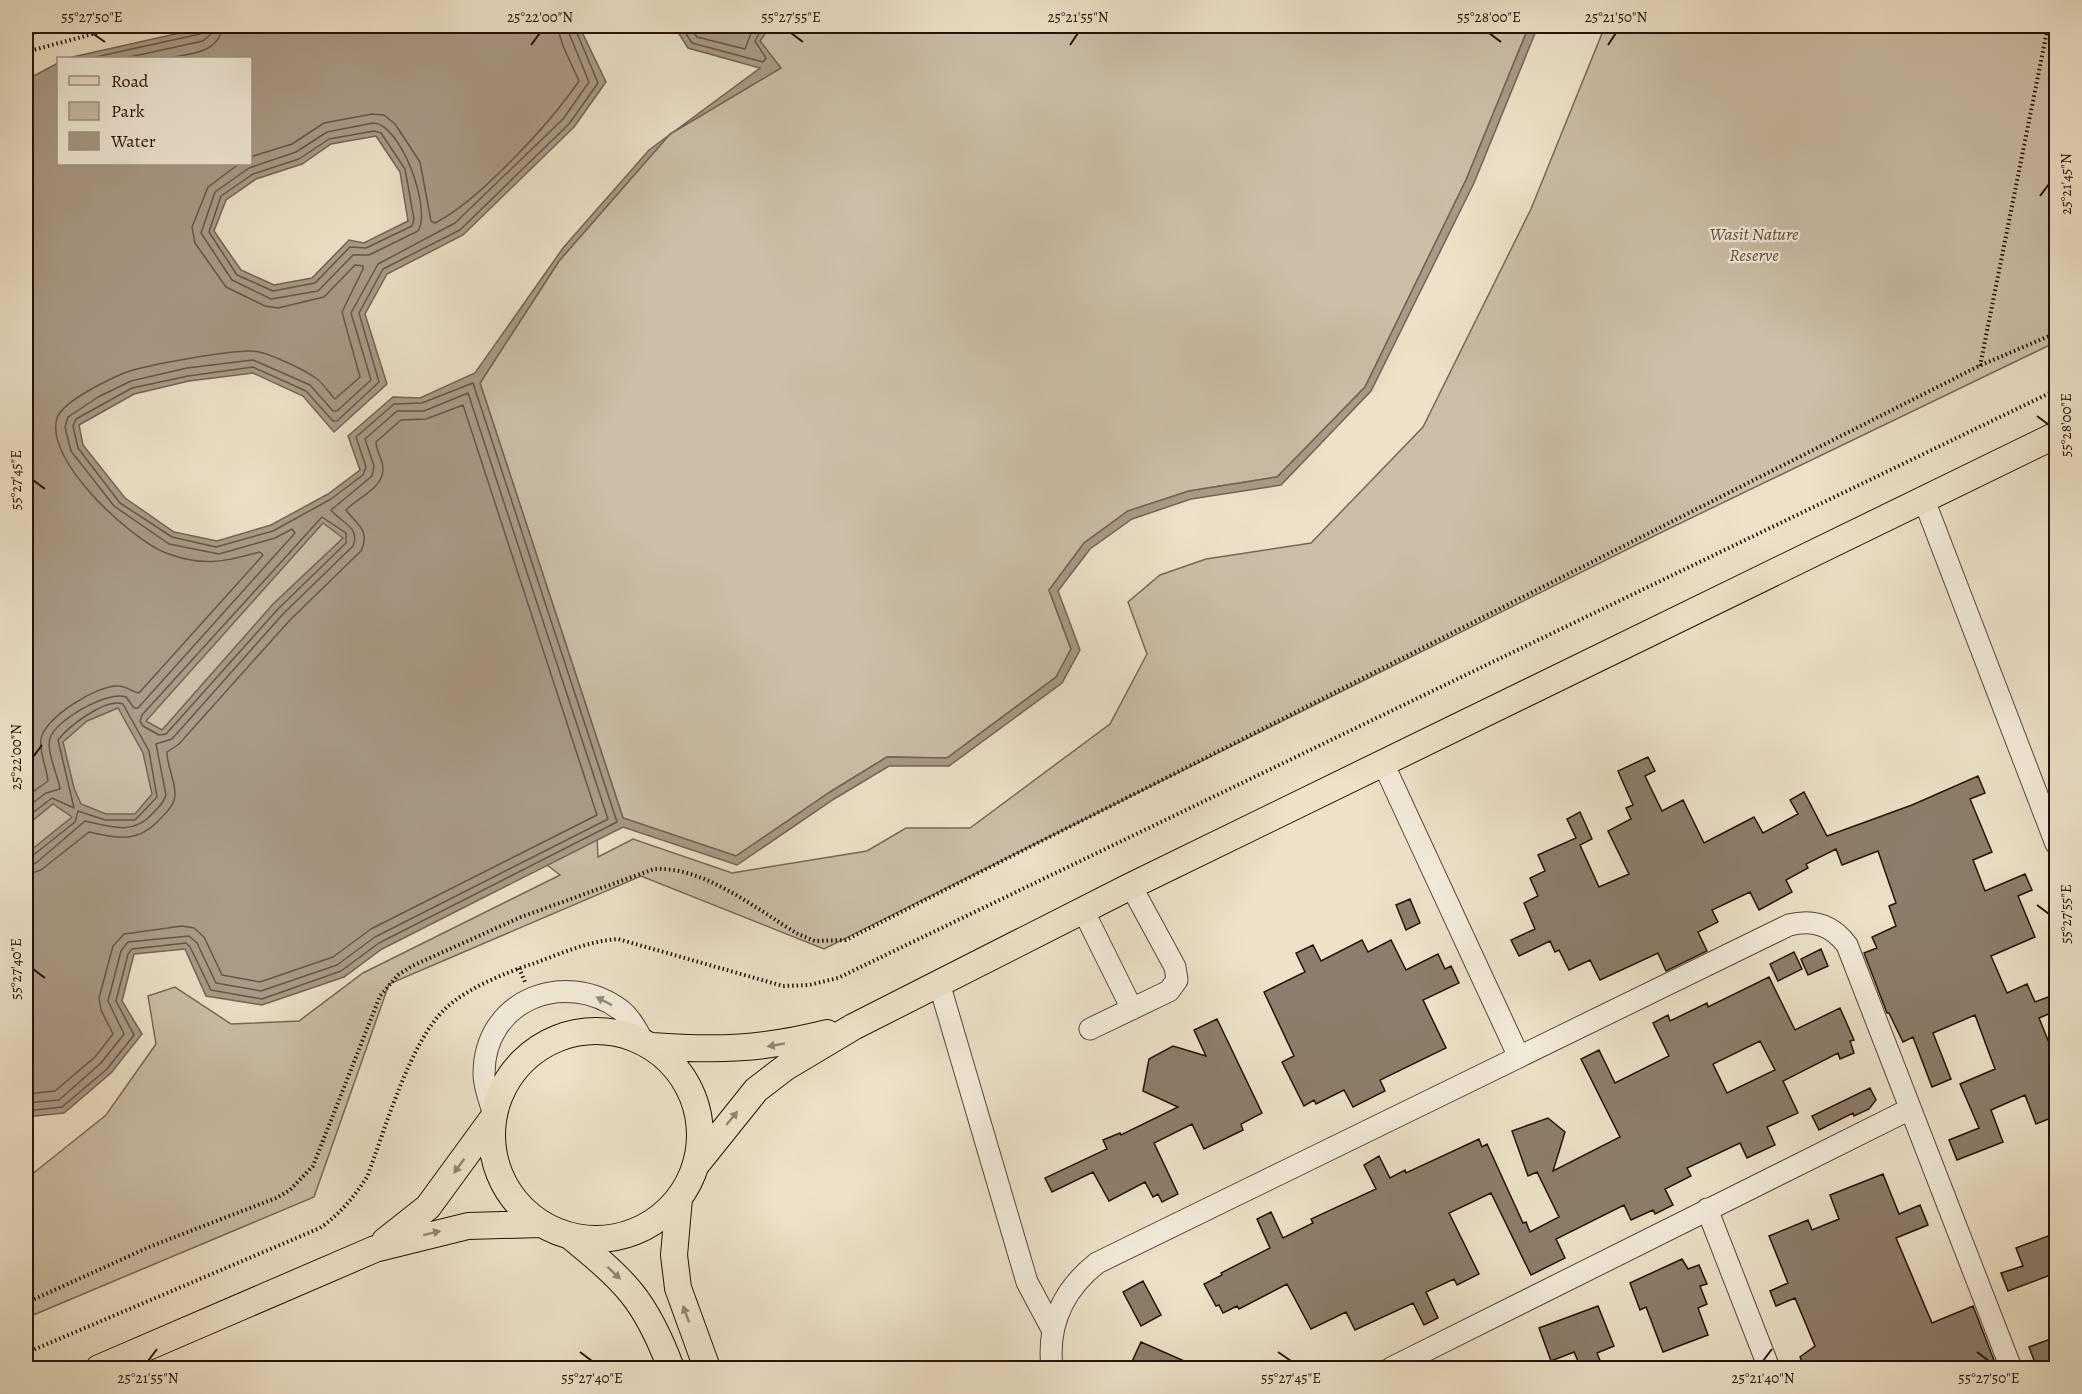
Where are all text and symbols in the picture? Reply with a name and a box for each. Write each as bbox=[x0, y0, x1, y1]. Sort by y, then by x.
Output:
text: 55°27'50"E bbox=[61, 7, 123, 27]
text: 25°22'00"N bbox=[507, 7, 573, 27]
text: 55°27'55"E bbox=[761, 7, 821, 27]
text: 25°21'55"N bbox=[1047, 7, 1109, 27]
text: 55°28'00"E bbox=[1457, 7, 1521, 27]
text: 25°21'50"N bbox=[1585, 7, 1648, 27]
legend bbox=[57, 57, 252, 165]
text: Road bbox=[111, 69, 149, 93]
text: Park bbox=[111, 99, 145, 123]
text: Water bbox=[110, 129, 156, 153]
text: 25°21'45"N bbox=[2056, 153, 2076, 215]
park label: Wasit Nature Reserve bbox=[1710, 222, 1799, 267]
text: 55°28'00"E bbox=[2056, 393, 2076, 457]
text: 55°27'45"E bbox=[6, 450, 26, 510]
text: 25°22'00"N bbox=[6, 724, 26, 790]
text: 55°27'55"E bbox=[2056, 884, 2076, 944]
text: 55°27'40"E bbox=[6, 938, 26, 1000]
one-way arrow bbox=[595, 996, 612, 1005]
one-way arrow bbox=[766, 1041, 785, 1050]
one-way arrow bbox=[725, 1110, 738, 1126]
one-way arrow bbox=[453, 1158, 465, 1173]
one-way arrow bbox=[423, 1228, 441, 1238]
one-way arrow bbox=[607, 1266, 621, 1280]
one-way arrow bbox=[680, 1305, 690, 1323]
text: 25°21'55"N bbox=[117, 1368, 179, 1388]
text: 55°27'40"E bbox=[561, 1368, 623, 1388]
text: 55°27'45"E bbox=[1261, 1368, 1321, 1388]
text: 25°21'40"N bbox=[1731, 1368, 1795, 1388]
text: 55°27'50"E bbox=[1958, 1368, 2020, 1388]

